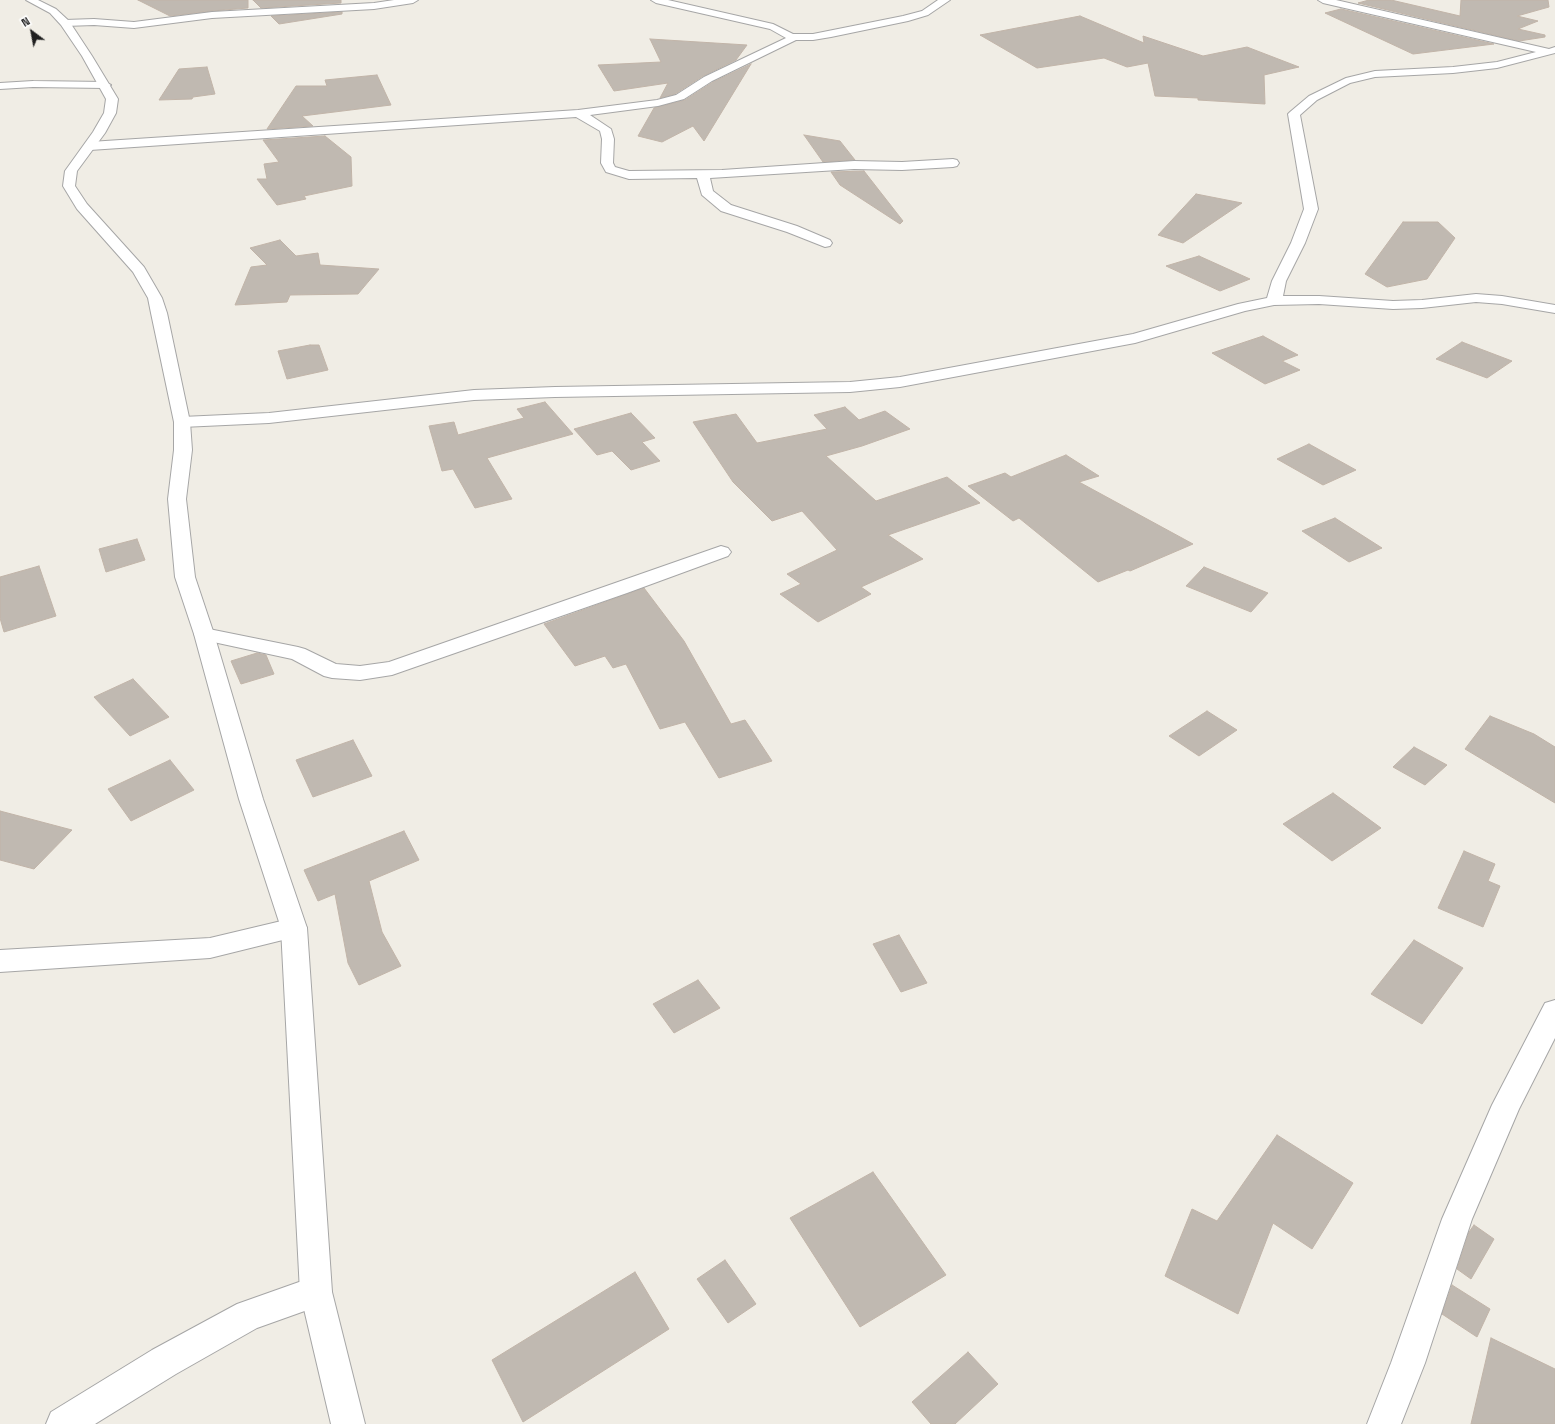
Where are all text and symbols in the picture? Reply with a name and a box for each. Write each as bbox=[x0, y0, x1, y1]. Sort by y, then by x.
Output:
north arrow bbox=[12, 12, 52, 52]
text: N bbox=[19, 14, 32, 30]

